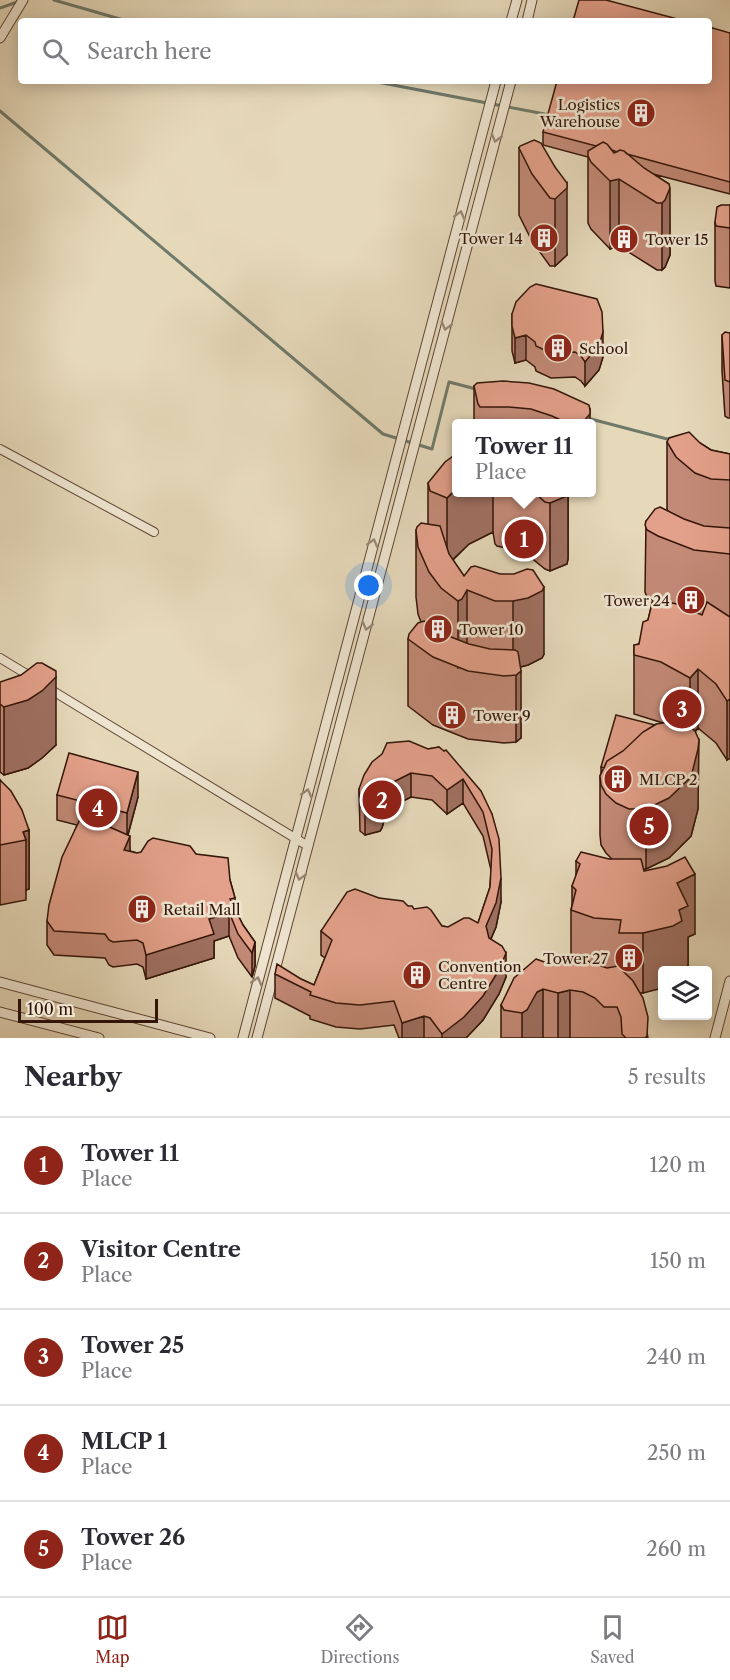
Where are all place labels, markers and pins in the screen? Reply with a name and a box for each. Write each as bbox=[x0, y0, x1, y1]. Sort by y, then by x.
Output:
place label: Logistics Warehouse bbox=[539, 95, 620, 131]
building icon: Logistics Warehouse bbox=[625, 97, 657, 129]
building icon: Tower 14 bbox=[528, 222, 560, 254]
building icon: Tower 15 bbox=[608, 223, 640, 255]
place label: Tower 14 bbox=[459, 229, 523, 248]
place label: Tower 15 bbox=[645, 230, 708, 249]
building icon: School bbox=[542, 332, 574, 364]
place label: School bbox=[579, 339, 629, 358]
pin: 1 bbox=[504, 516, 544, 562]
building icon: Tower 24 bbox=[675, 584, 707, 616]
place label: Tower 24 bbox=[604, 591, 670, 610]
building icon: Tower 10 bbox=[422, 613, 454, 645]
place label: Tower 10 bbox=[459, 620, 524, 639]
pin: 3 bbox=[662, 686, 702, 732]
building icon: Tower 9 bbox=[436, 699, 468, 731]
place label: Tower 9 bbox=[473, 706, 531, 725]
building icon: MLCP 2 bbox=[602, 763, 634, 795]
place label: MLCP 2 bbox=[639, 770, 698, 789]
pin: 2 bbox=[362, 778, 401, 822]
pin: 4 bbox=[78, 786, 118, 830]
pin: 5 bbox=[630, 804, 668, 848]
building icon: Retail Mall bbox=[126, 893, 158, 925]
place label: Retail Mall bbox=[163, 900, 241, 919]
building icon: Tower 27 bbox=[613, 942, 645, 974]
place label: Tower 27 bbox=[543, 949, 609, 968]
place label: Convention Centre bbox=[438, 957, 522, 993]
building icon: Convention Centre bbox=[401, 959, 433, 991]

